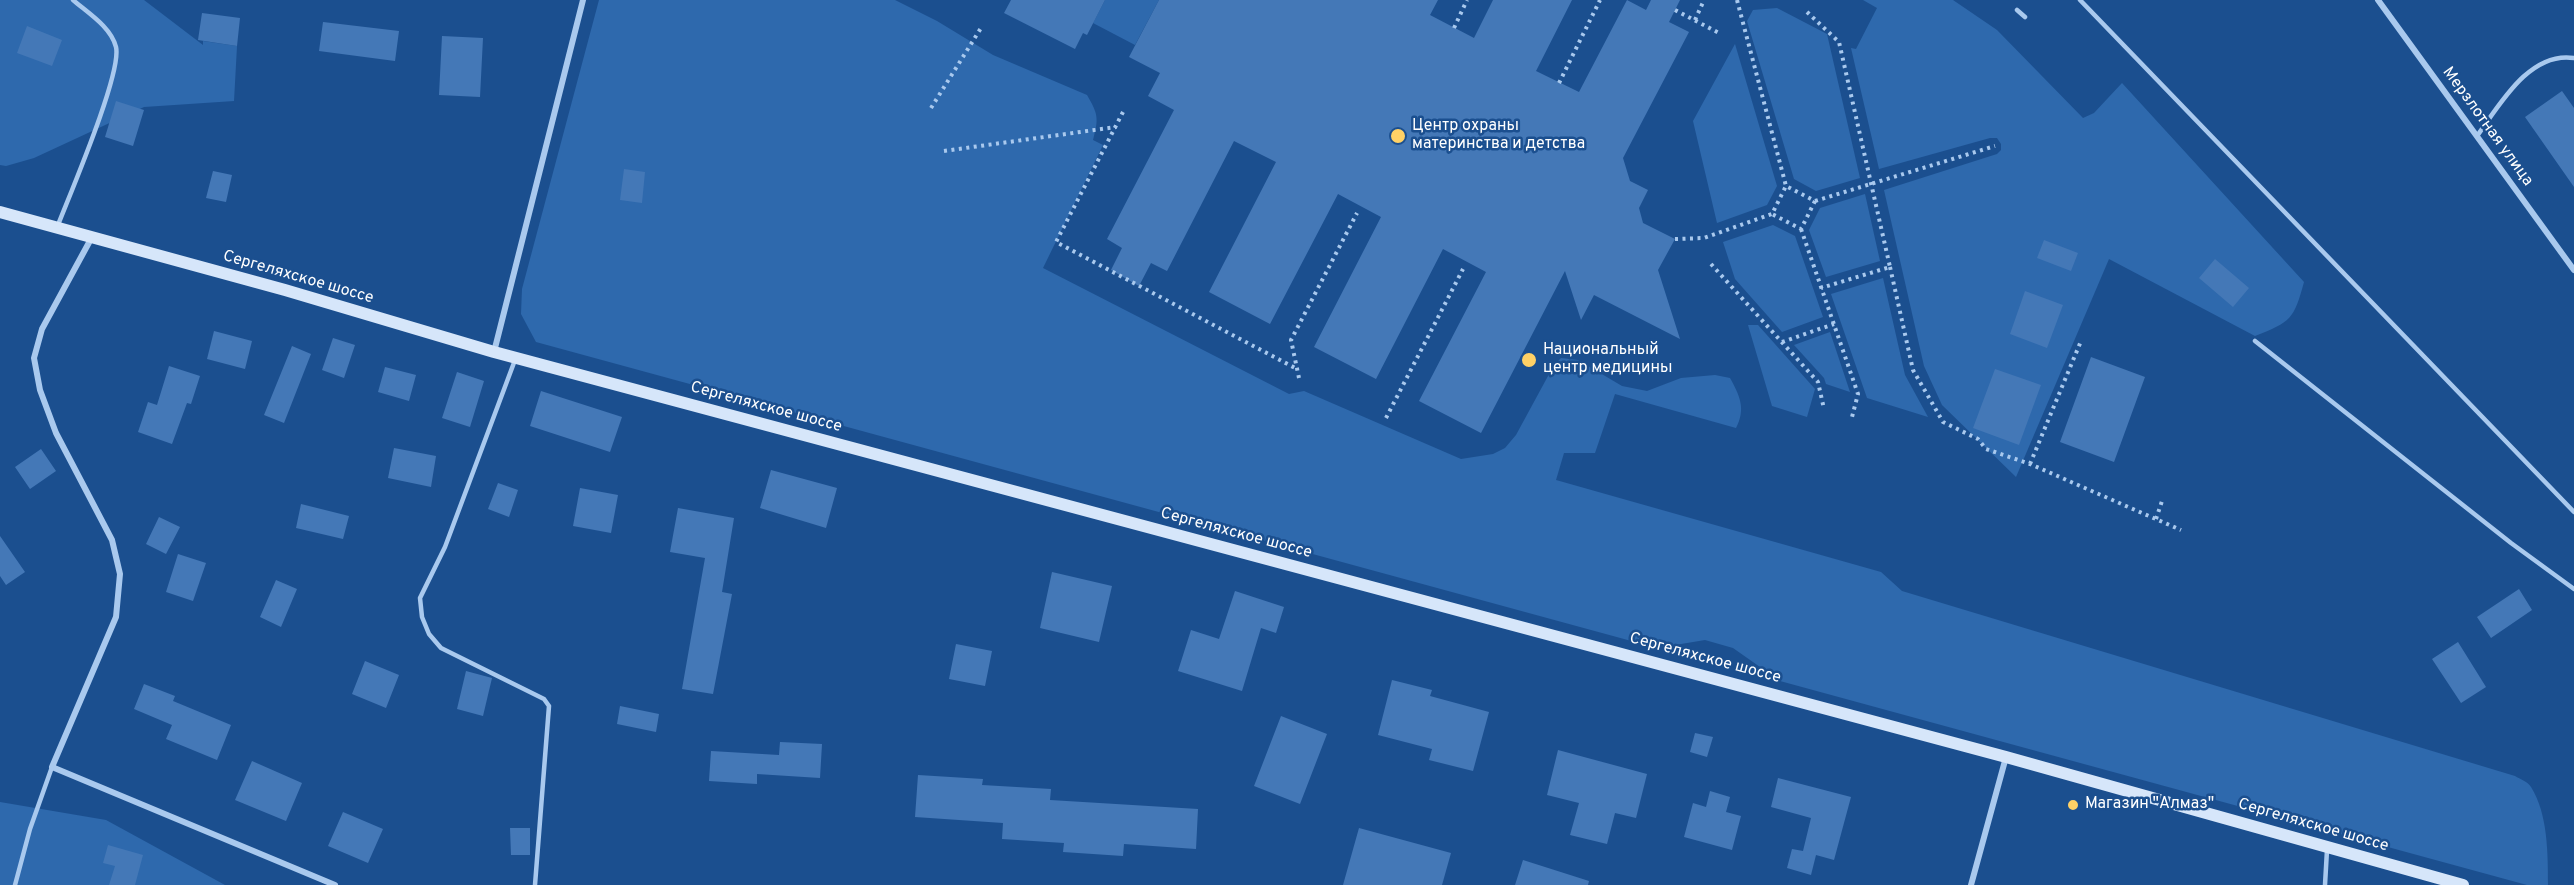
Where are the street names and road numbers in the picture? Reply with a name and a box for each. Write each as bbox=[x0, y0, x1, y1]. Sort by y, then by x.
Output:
street label: Мерзлотная улица bbox=[2437, 64, 2537, 190]
street label: Сергеляхское шоссе bbox=[220, 247, 376, 309]
street label: Сергеляхское шоссе bbox=[688, 379, 844, 437]
street label: Сергеляхское шоссе bbox=[1158, 505, 1314, 563]
street label: Сергеляхское шоссе bbox=[1627, 630, 1783, 688]
street label: Сергеляхское шоссе bbox=[2235, 795, 2391, 857]

